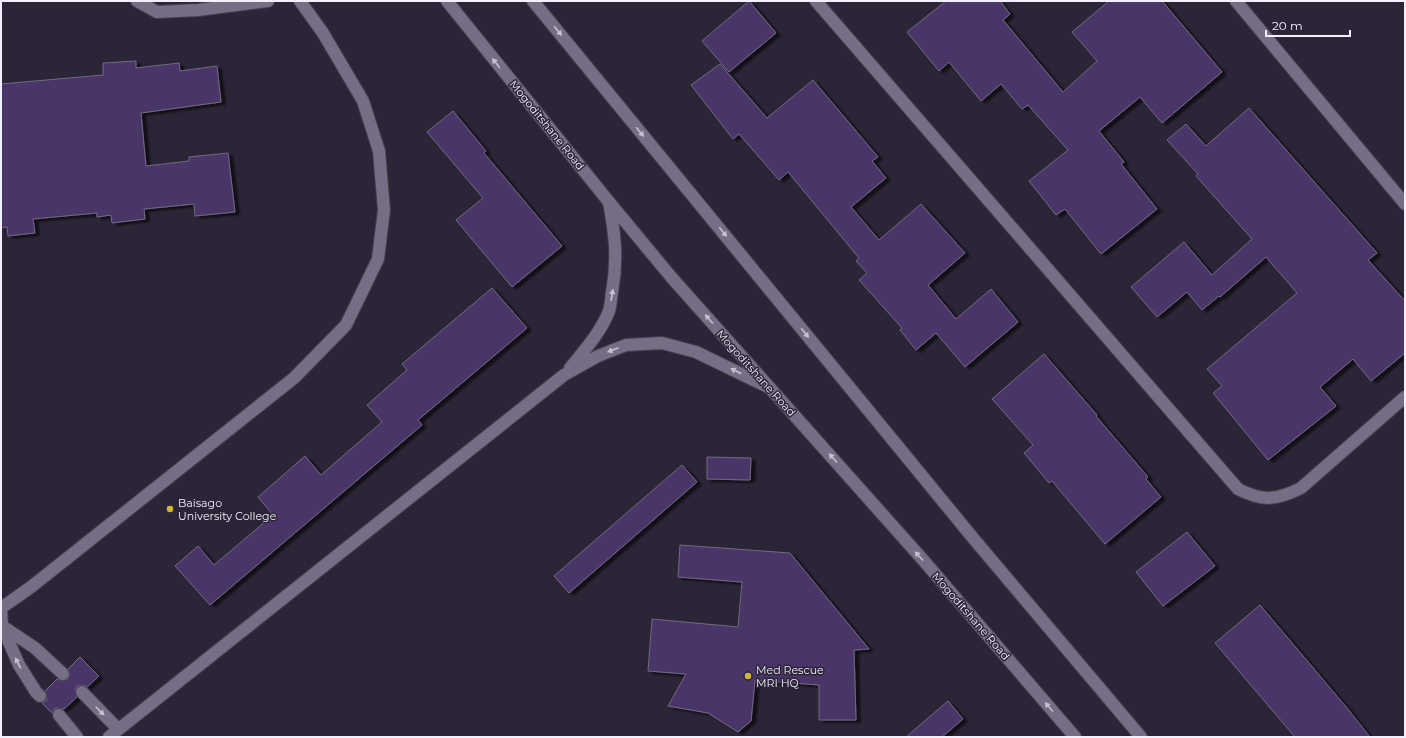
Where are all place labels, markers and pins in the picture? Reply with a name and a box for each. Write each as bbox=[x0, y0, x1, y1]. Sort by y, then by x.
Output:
place label: Baisago University College bbox=[178, 496, 277, 523]
marker: Baisago University College bbox=[165, 504, 175, 514]
place label: Med Rescue MRI HQ bbox=[756, 663, 824, 690]
marker: Med Rescue MRI HQ bbox=[743, 671, 753, 681]

